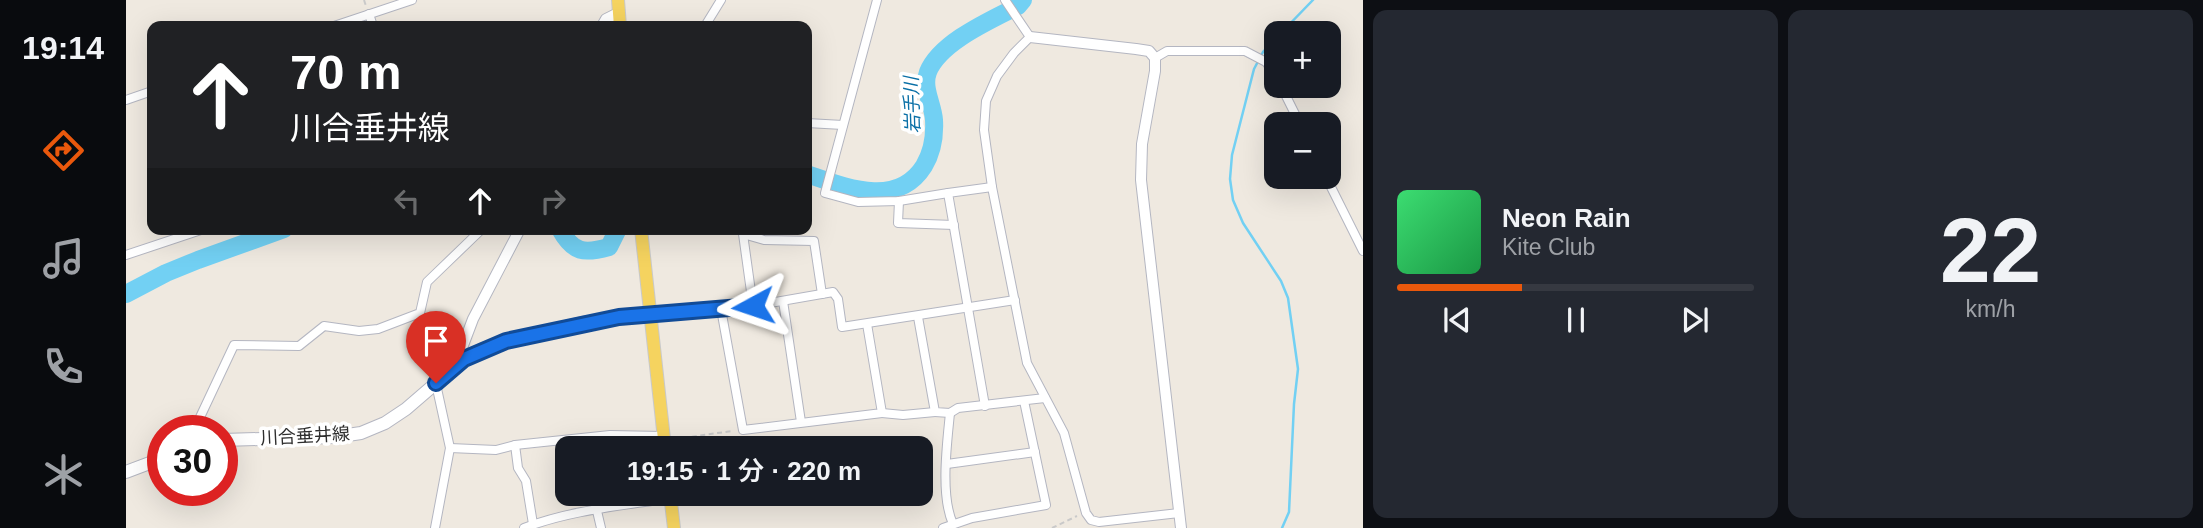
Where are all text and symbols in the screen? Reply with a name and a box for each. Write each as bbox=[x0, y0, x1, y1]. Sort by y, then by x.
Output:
map controls bbox=[1264, 21, 1341, 189]
button: + bbox=[1264, 21, 1341, 98]
text: 19:14 bbox=[22, 30, 104, 66]
text: 70 m bbox=[290, 45, 402, 99]
icon: ahead bbox=[175, 49, 266, 140]
water label: 岩手川 bbox=[900, 74, 923, 134]
text: 川合垂井線 bbox=[290, 110, 450, 146]
button: − bbox=[1264, 112, 1341, 189]
icon: directions bbox=[39, 126, 88, 175]
icon: left bbox=[388, 182, 426, 220]
icon: ahead bbox=[461, 182, 499, 220]
icon: right bbox=[534, 182, 572, 220]
text: 22 bbox=[1940, 200, 2041, 301]
text: Neon Rain bbox=[1502, 203, 1631, 233]
icon: music bbox=[39, 234, 88, 283]
text: Kite Club bbox=[1502, 234, 1595, 260]
position arrow bbox=[716, 269, 790, 343]
text: km/h bbox=[1966, 296, 2015, 322]
icon: previous bbox=[1438, 301, 1476, 339]
icon: pause bbox=[1557, 301, 1595, 339]
icon: next bbox=[1676, 301, 1714, 339]
pin bbox=[406, 311, 466, 383]
icon: arrive bbox=[417, 322, 455, 360]
icon: phone bbox=[39, 342, 88, 391]
speed limit sign: 30 bbox=[147, 415, 238, 506]
street label: 川合垂井線 bbox=[260, 424, 350, 448]
icon: climate bbox=[39, 450, 88, 499]
text: 19:15 · 1 分 · 220 m bbox=[627, 456, 861, 486]

